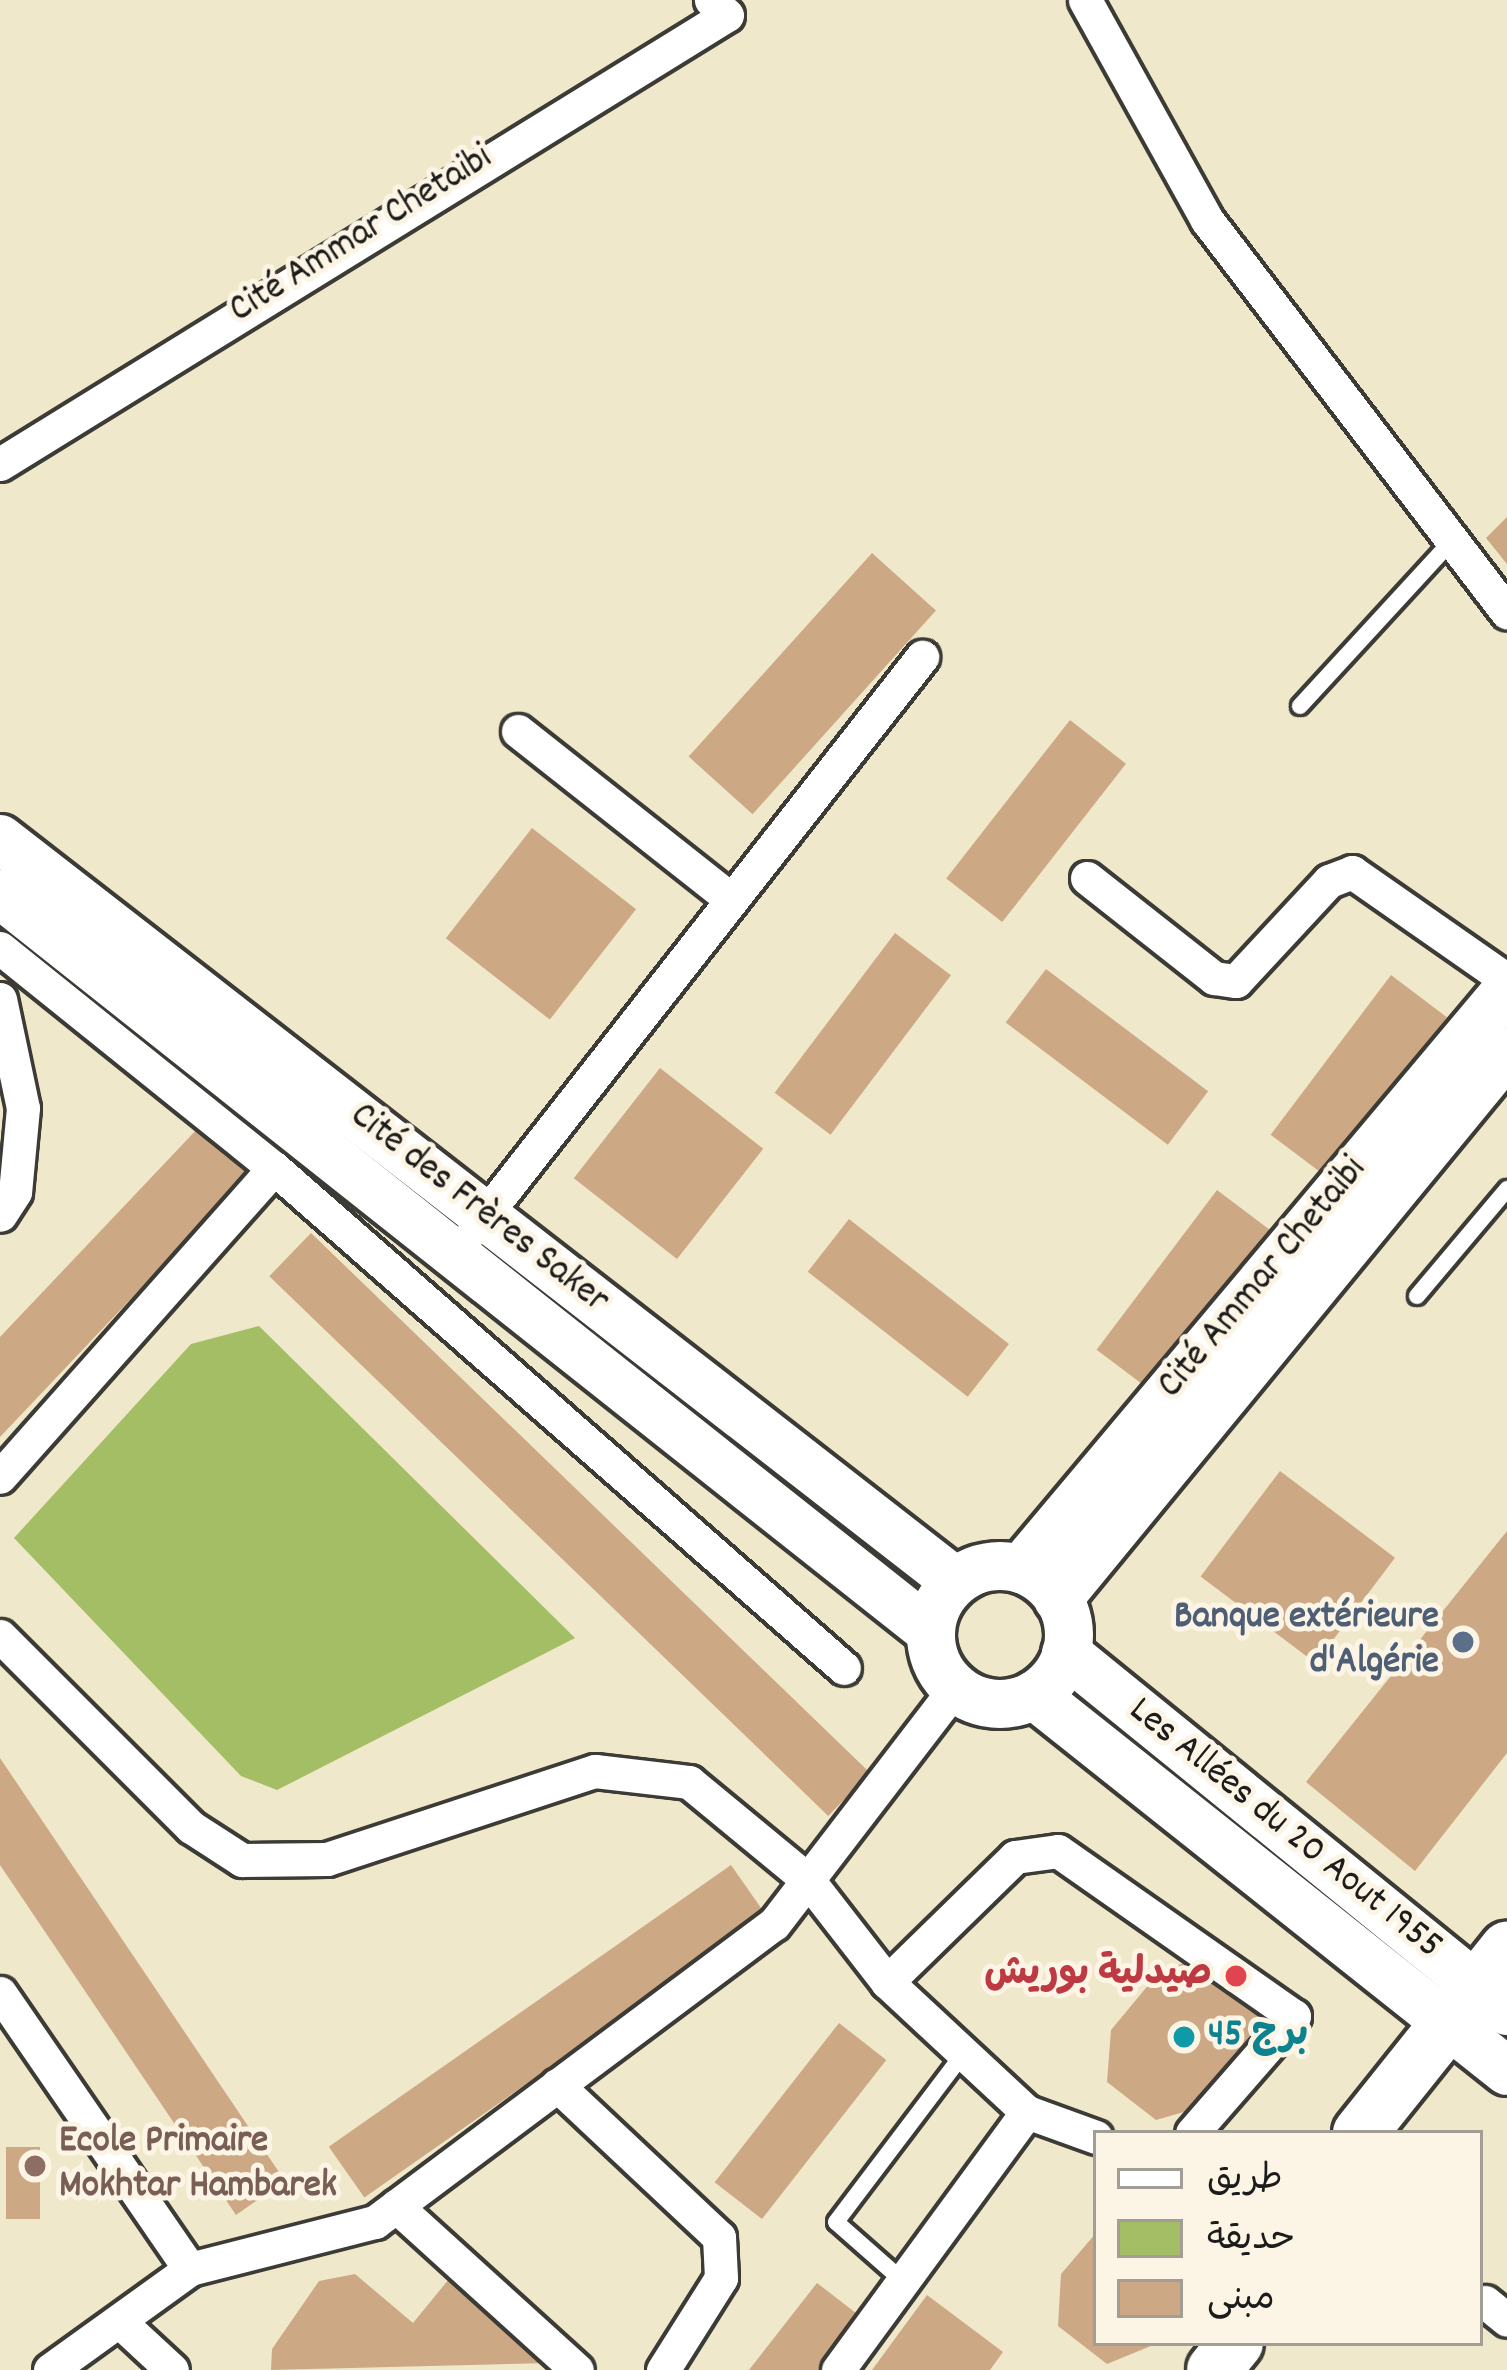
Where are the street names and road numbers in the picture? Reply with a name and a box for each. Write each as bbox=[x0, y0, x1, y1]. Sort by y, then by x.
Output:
street label: Cité Ammar Chetaibi bbox=[222, 136, 502, 336]
street label: Cité des Frères Saker bbox=[339, 1094, 617, 1326]
street label: Cité Ammar Chetaibi bbox=[1149, 1149, 1379, 1409]
street label: Les Allées du 20 Aout 1955 bbox=[1118, 1689, 1450, 1971]

